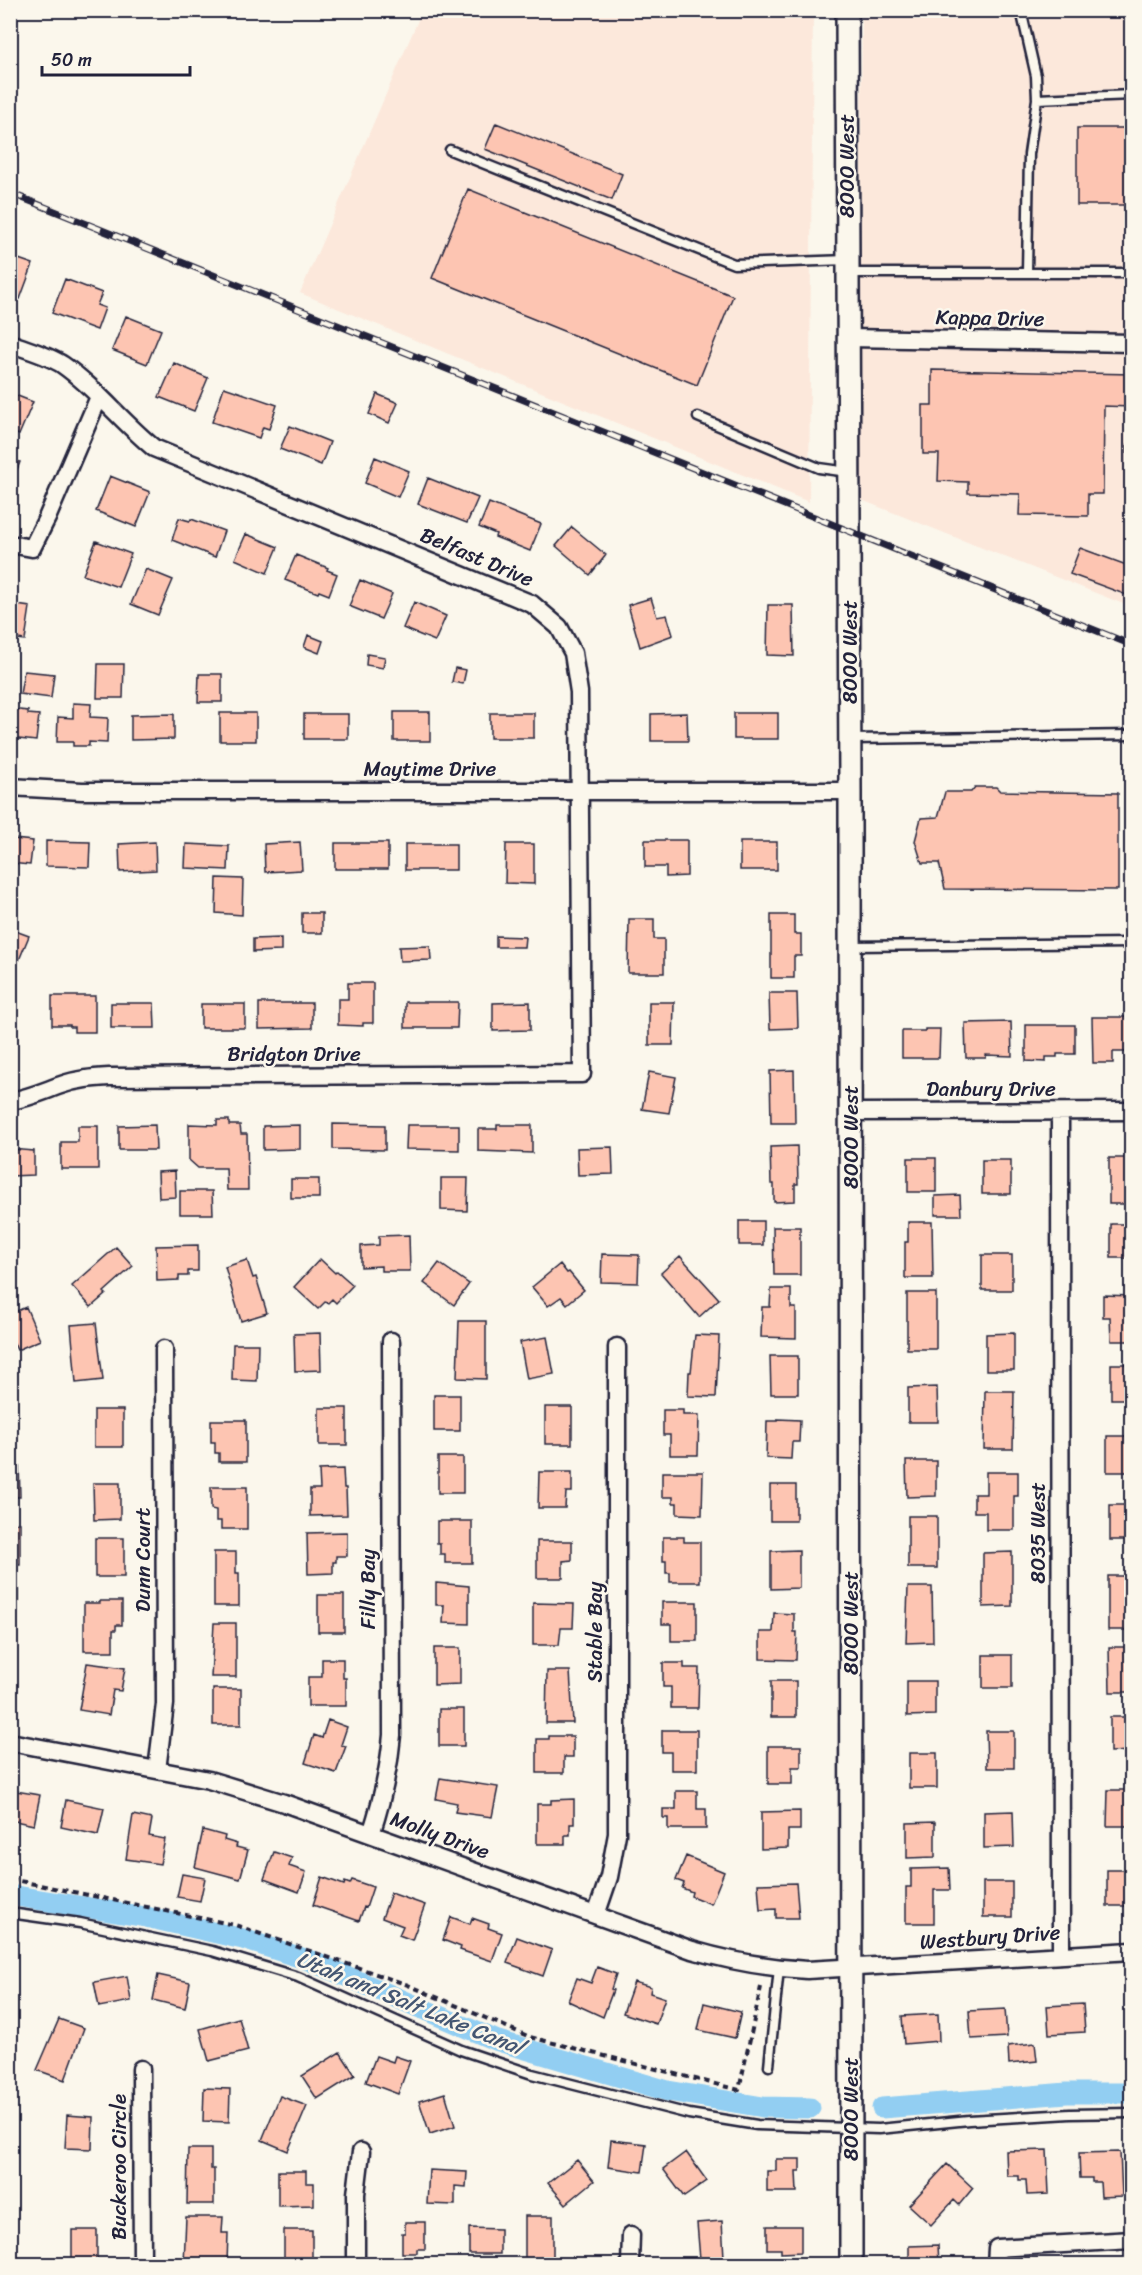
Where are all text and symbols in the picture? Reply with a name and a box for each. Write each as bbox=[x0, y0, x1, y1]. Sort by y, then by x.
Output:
scale bar bbox=[42, 39, 190, 77]
text: 50 m bbox=[51, 44, 92, 76]
street label: 8000 West bbox=[828, 114, 866, 218]
street label: Kappa Drive bbox=[935, 298, 1045, 338]
street label: Belfast Drive bbox=[414, 516, 540, 598]
street label: 8000 West bbox=[831, 600, 869, 704]
street label: Maytime Drive bbox=[364, 750, 497, 788]
street label: Bridgton Drive bbox=[227, 1035, 361, 1073]
street label: Danbury Drive bbox=[926, 1070, 1056, 1108]
street label: 8000 West bbox=[832, 1085, 870, 1189]
street label: 8035 West bbox=[1019, 1482, 1057, 1584]
street label: Dunn Court bbox=[124, 1508, 162, 1612]
street label: Filly Bay bbox=[349, 1549, 387, 1629]
street label: 8000 West bbox=[832, 1571, 870, 1675]
street label: Stable Bay bbox=[576, 1581, 614, 1683]
street label: Molly Drive bbox=[385, 1799, 495, 1871]
street label: Westbury Drive bbox=[918, 1913, 1062, 1961]
water label: Utah and Salt Lake Canal bbox=[291, 1940, 534, 2068]
street label: 8000 West bbox=[832, 2057, 870, 2161]
street label: Buckeroo Circle bbox=[100, 2094, 138, 2240]

